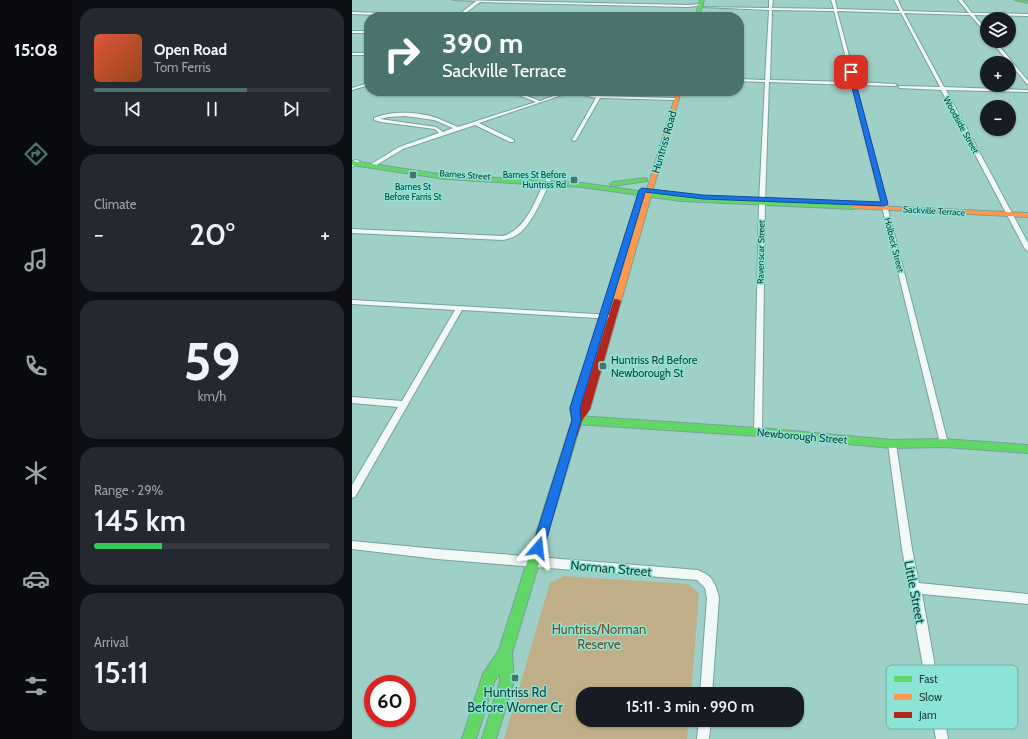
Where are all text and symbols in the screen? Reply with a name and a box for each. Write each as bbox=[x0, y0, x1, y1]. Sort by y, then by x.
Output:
map controls bbox=[980, 12, 1016, 136]
button: layers bbox=[980, 12, 1016, 48]
text: 390 m bbox=[442, 26, 523, 60]
icon: right bbox=[376, 28, 428, 80]
text: 15:08 bbox=[14, 39, 58, 61]
text: Open Road bbox=[154, 41, 227, 59]
pin bbox=[834, 55, 868, 89]
button: + bbox=[980, 56, 1016, 92]
text: Tom Ferris bbox=[154, 59, 211, 75]
text: Sackville Terrace bbox=[442, 60, 566, 82]
icon: arrive bbox=[840, 61, 862, 83]
street label: Woodside Street bbox=[941, 94, 982, 155]
icon: previous bbox=[122, 98, 144, 120]
icon: pause bbox=[201, 98, 223, 120]
icon: next bbox=[280, 98, 302, 120]
button: − bbox=[980, 100, 1016, 136]
street label: Huntriss Road bbox=[648, 109, 680, 175]
icon: directions bbox=[22, 140, 50, 168]
street label: Barnes Street bbox=[439, 167, 491, 182]
place label: Barnes St Before Huntriss Rd bbox=[503, 169, 566, 190]
marker: Barnes St Before Farris St bbox=[408, 170, 418, 180]
marker: Barnes St Before Huntriss Rd bbox=[569, 175, 579, 185]
place label: Barnes St Before Farris St bbox=[384, 181, 442, 202]
text: Climate bbox=[94, 196, 136, 212]
street label: Sackville Terrace bbox=[903, 203, 966, 218]
text: 20° bbox=[189, 216, 235, 253]
street label: Holbeck Street bbox=[882, 216, 907, 273]
street label: Ravenscar Street bbox=[754, 220, 767, 284]
text: − bbox=[94, 221, 104, 248]
text: + bbox=[320, 221, 330, 248]
icon: music bbox=[22, 246, 50, 274]
text: 59 bbox=[183, 330, 241, 393]
icon: phone bbox=[22, 352, 50, 380]
place label: Huntriss Rd Before Newborough St bbox=[611, 353, 698, 380]
marker: Huntriss Rd Before Newborough St bbox=[598, 361, 608, 371]
text: km/h bbox=[198, 388, 226, 404]
street label: Newborough Street bbox=[756, 425, 848, 447]
icon: climate bbox=[22, 459, 50, 487]
text: Range · 29% bbox=[94, 482, 163, 498]
text: 145 km bbox=[94, 502, 186, 539]
position arrow bbox=[517, 527, 559, 569]
street label: Norman Street bbox=[570, 556, 653, 580]
street label: Little Street bbox=[901, 559, 929, 626]
icon: car bbox=[22, 565, 50, 593]
park label: Huntriss/Norman Reserve bbox=[552, 621, 646, 652]
text: Arrival bbox=[94, 634, 129, 650]
text: 15:11 bbox=[94, 654, 148, 691]
legend bbox=[886, 665, 1018, 729]
icon: filters bbox=[22, 672, 50, 700]
text: Fast bbox=[919, 672, 938, 686]
marker: Huntriss Rd Before Worner Cr bbox=[510, 673, 520, 683]
speed limit sign: 60 bbox=[364, 675, 416, 727]
place label: Huntriss Rd Before Worner Cr bbox=[467, 684, 564, 715]
text: Slow bbox=[919, 690, 942, 704]
text: 15:11 · 3 min · 990 m bbox=[626, 698, 754, 716]
text: Jam bbox=[918, 708, 937, 722]

